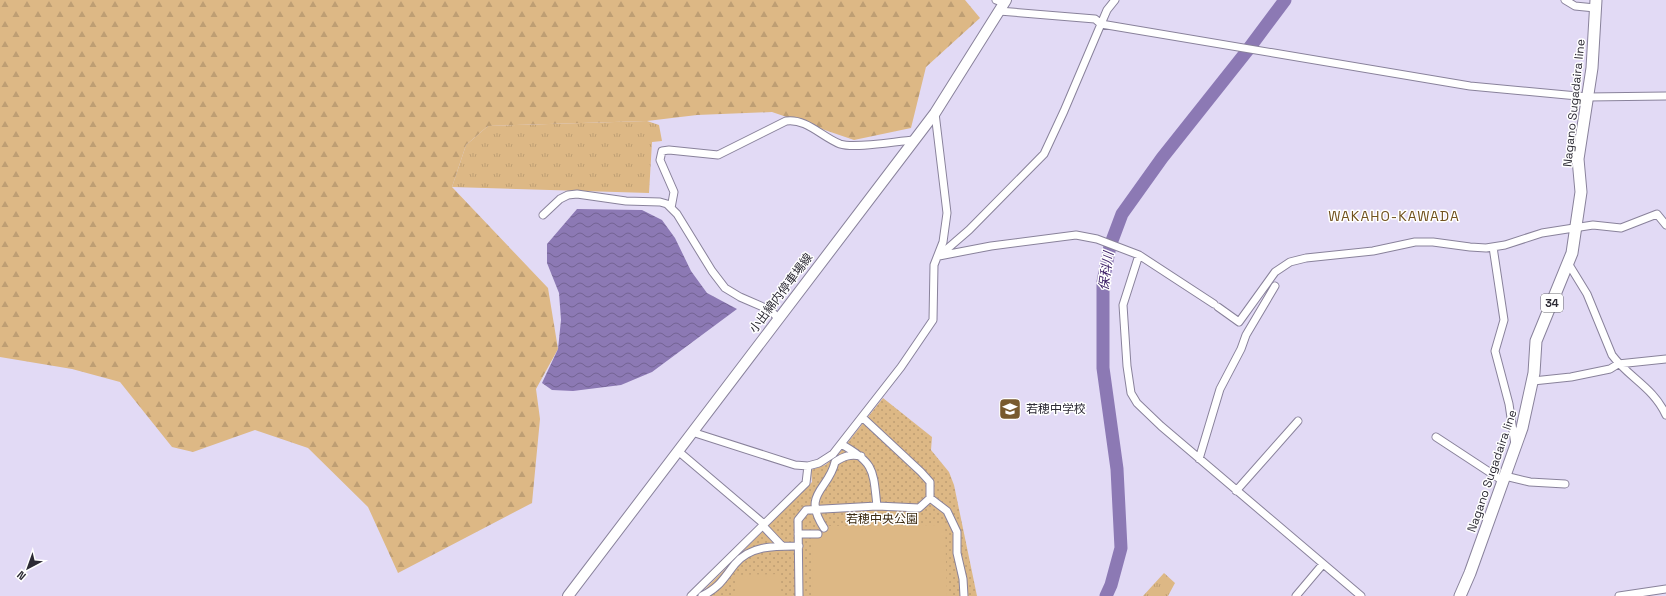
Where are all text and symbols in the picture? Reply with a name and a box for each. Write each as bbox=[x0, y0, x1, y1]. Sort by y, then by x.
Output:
street label: Nagano Sugadaira line bbox=[1559, 38, 1589, 168]
district label: WAKAHO-KAWADA bbox=[1328, 207, 1460, 225]
water label: 保科川 bbox=[1095, 249, 1117, 292]
street label: 小出綿内停車場線 bbox=[746, 250, 816, 336]
road number: 34 bbox=[1541, 294, 1563, 312]
school or university icon: 若穂中学校 bbox=[997, 396, 1023, 422]
place label: 若穂中学校 bbox=[1026, 401, 1086, 417]
street label: Nagano Sugadaira line bbox=[1464, 408, 1520, 534]
park label: 若穂中央公園 bbox=[846, 511, 918, 527]
north arrow bbox=[8, 548, 48, 588]
text: N bbox=[14, 568, 29, 583]

